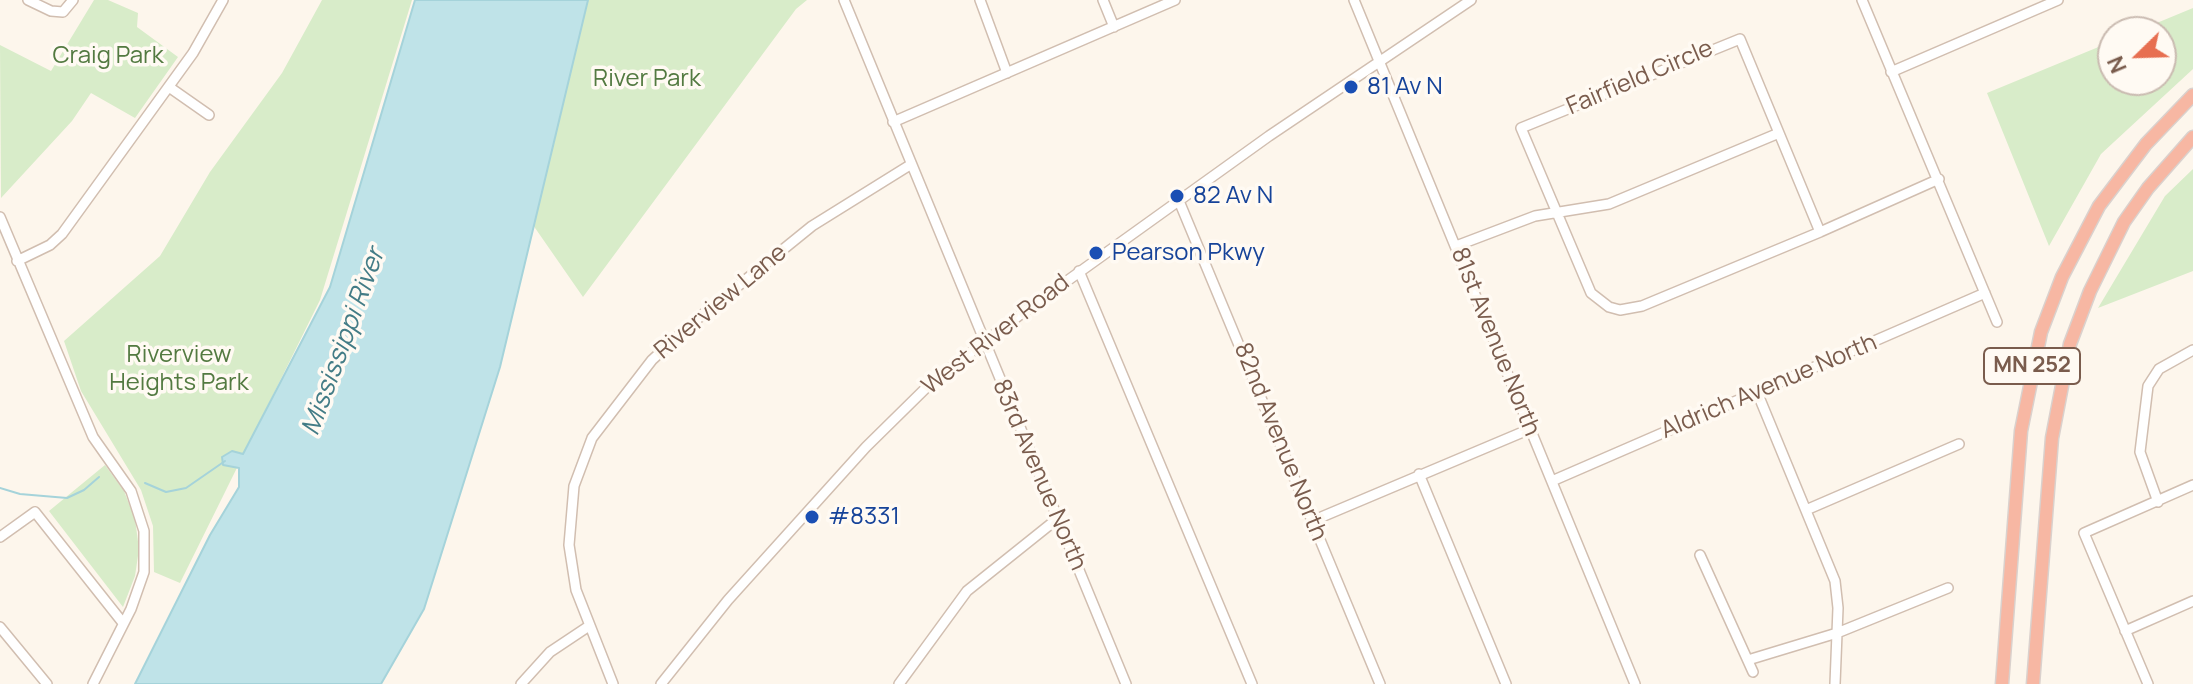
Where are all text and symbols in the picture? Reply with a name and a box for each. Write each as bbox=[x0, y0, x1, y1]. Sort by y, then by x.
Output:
north arrow bbox=[2097, 16, 2177, 96]
street label: Fairfield Circle bbox=[1563, 34, 1717, 122]
park label: Craig Park bbox=[52, 42, 164, 70]
text: N bbox=[2100, 51, 2134, 78]
park label: River Park bbox=[593, 65, 701, 93]
place label: 81 Av N bbox=[1367, 73, 1443, 101]
marker: 81 Av N bbox=[1342, 78, 1360, 96]
place label: 82 Av N bbox=[1193, 182, 1273, 210]
marker: 82 Av N bbox=[1168, 187, 1186, 205]
street label: Riverview Lane bbox=[649, 238, 793, 366]
place label: Pearson Pkwy bbox=[1112, 239, 1265, 267]
water label: Mississippi River bbox=[296, 244, 392, 440]
marker: Pearson Pkwy bbox=[1087, 244, 1105, 262]
street label: 81st Avenue North bbox=[1444, 244, 1546, 440]
street label: West River Road bbox=[917, 269, 1075, 401]
street label: Aldrich Avenue North bbox=[1657, 328, 1881, 446]
street label: 82nd Avenue North bbox=[1227, 339, 1333, 545]
park label: Riverview Heights Park bbox=[109, 341, 249, 397]
road number: MN 252 bbox=[1984, 348, 2080, 384]
street label: 83rd Avenue North bbox=[986, 375, 1092, 575]
place label: #8331 bbox=[828, 503, 900, 531]
marker: #8331 bbox=[803, 508, 821, 526]

